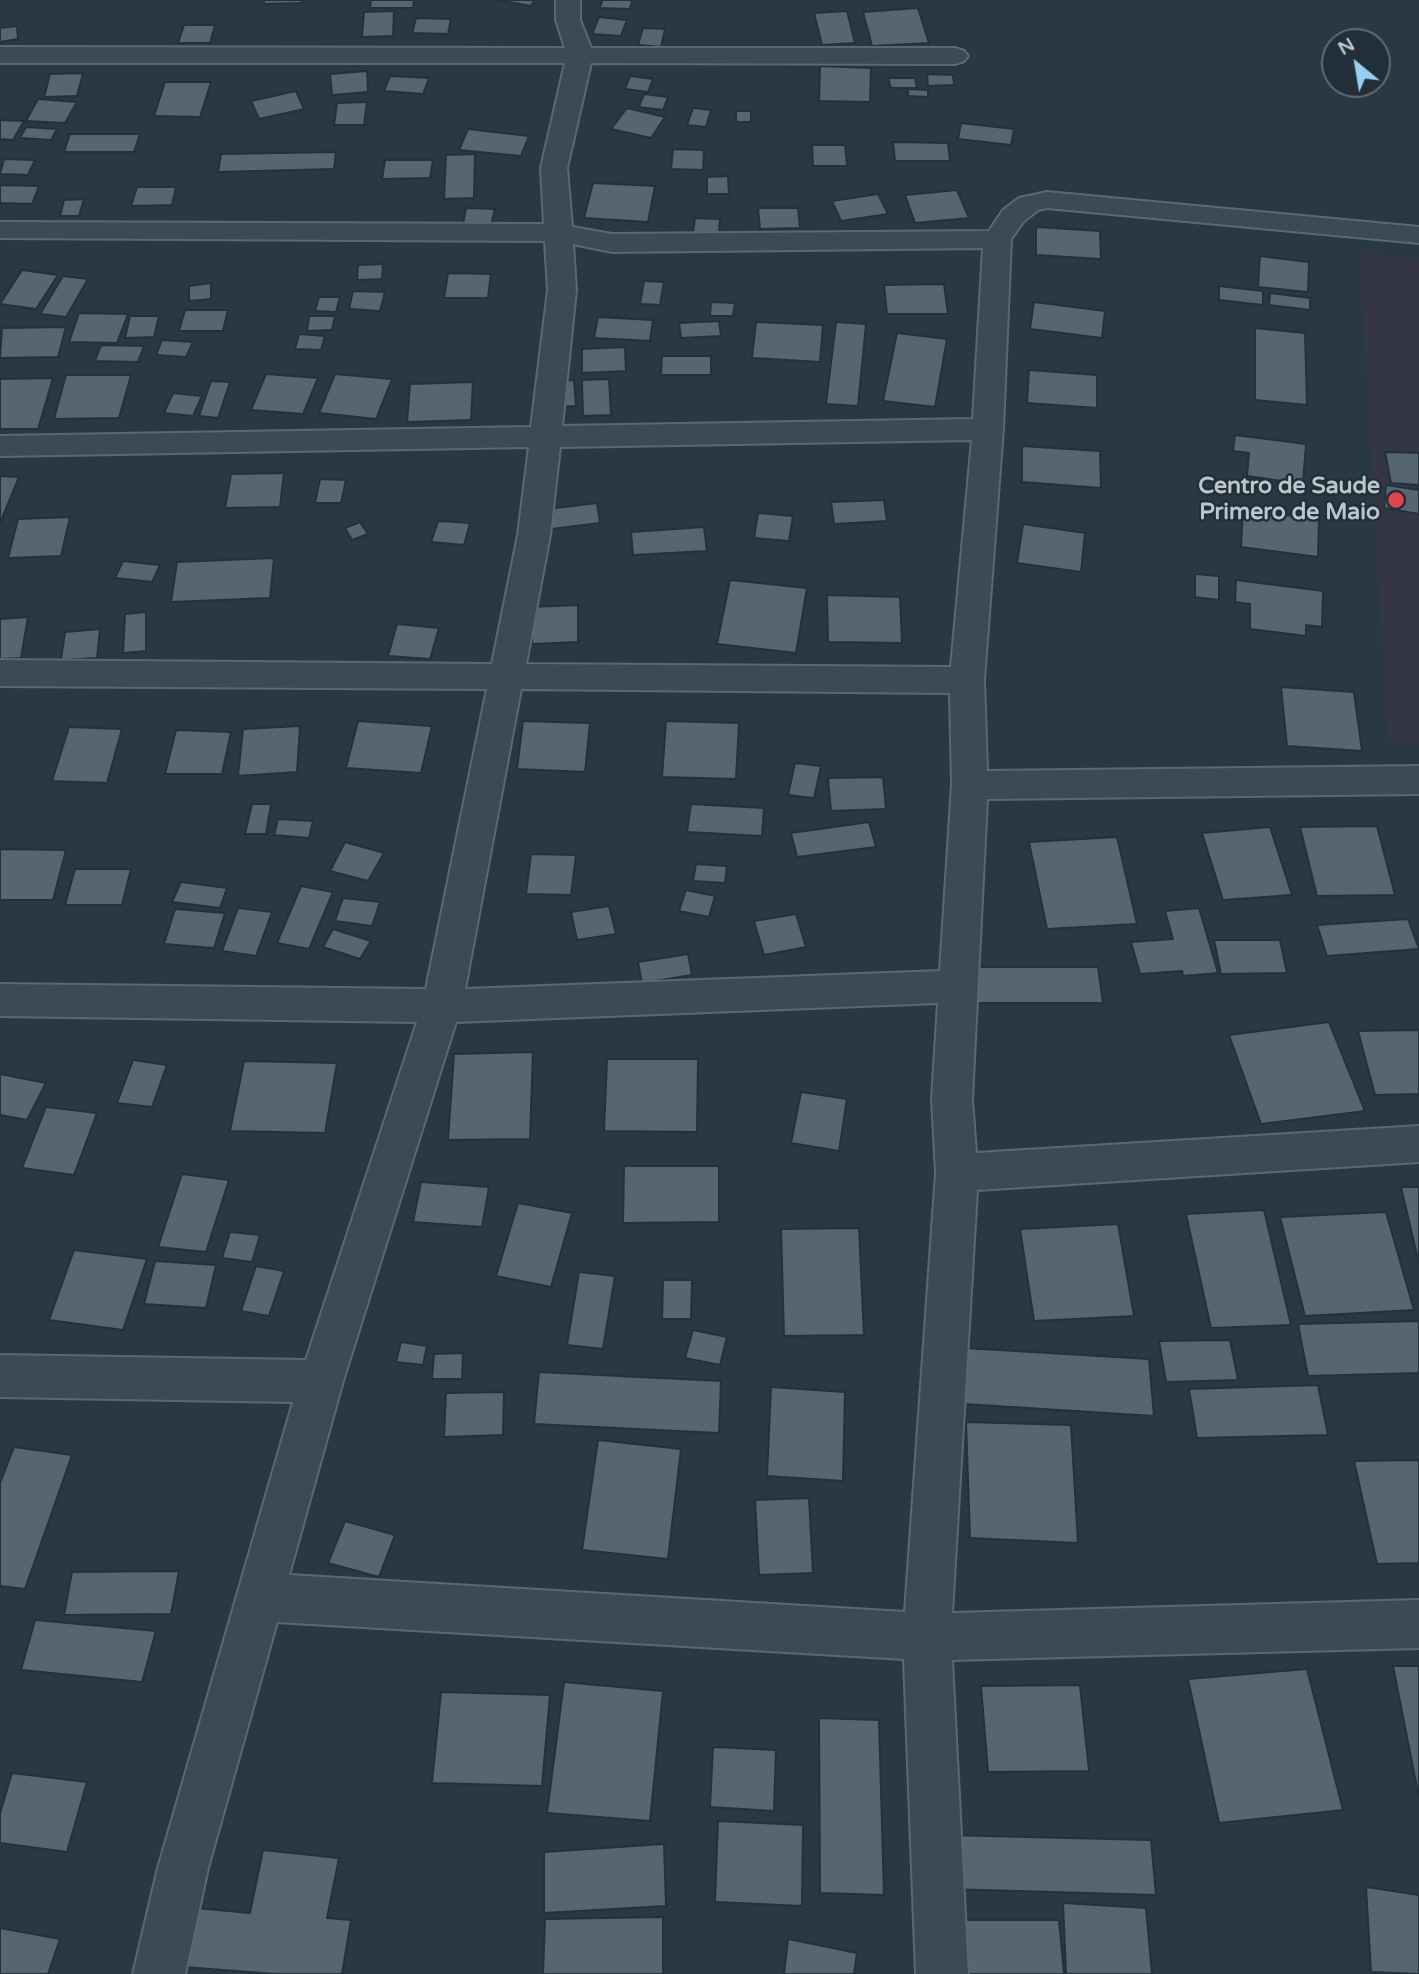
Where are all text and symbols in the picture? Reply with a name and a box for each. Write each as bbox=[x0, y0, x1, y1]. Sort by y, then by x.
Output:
north arrow bbox=[1321, 28, 1391, 98]
text: N bbox=[1334, 33, 1359, 60]
place label: Centro de Saude Primero de Maio bbox=[1198, 473, 1380, 527]
marker: Centro de Saude Primero de Maio bbox=[1386, 490, 1406, 510]

